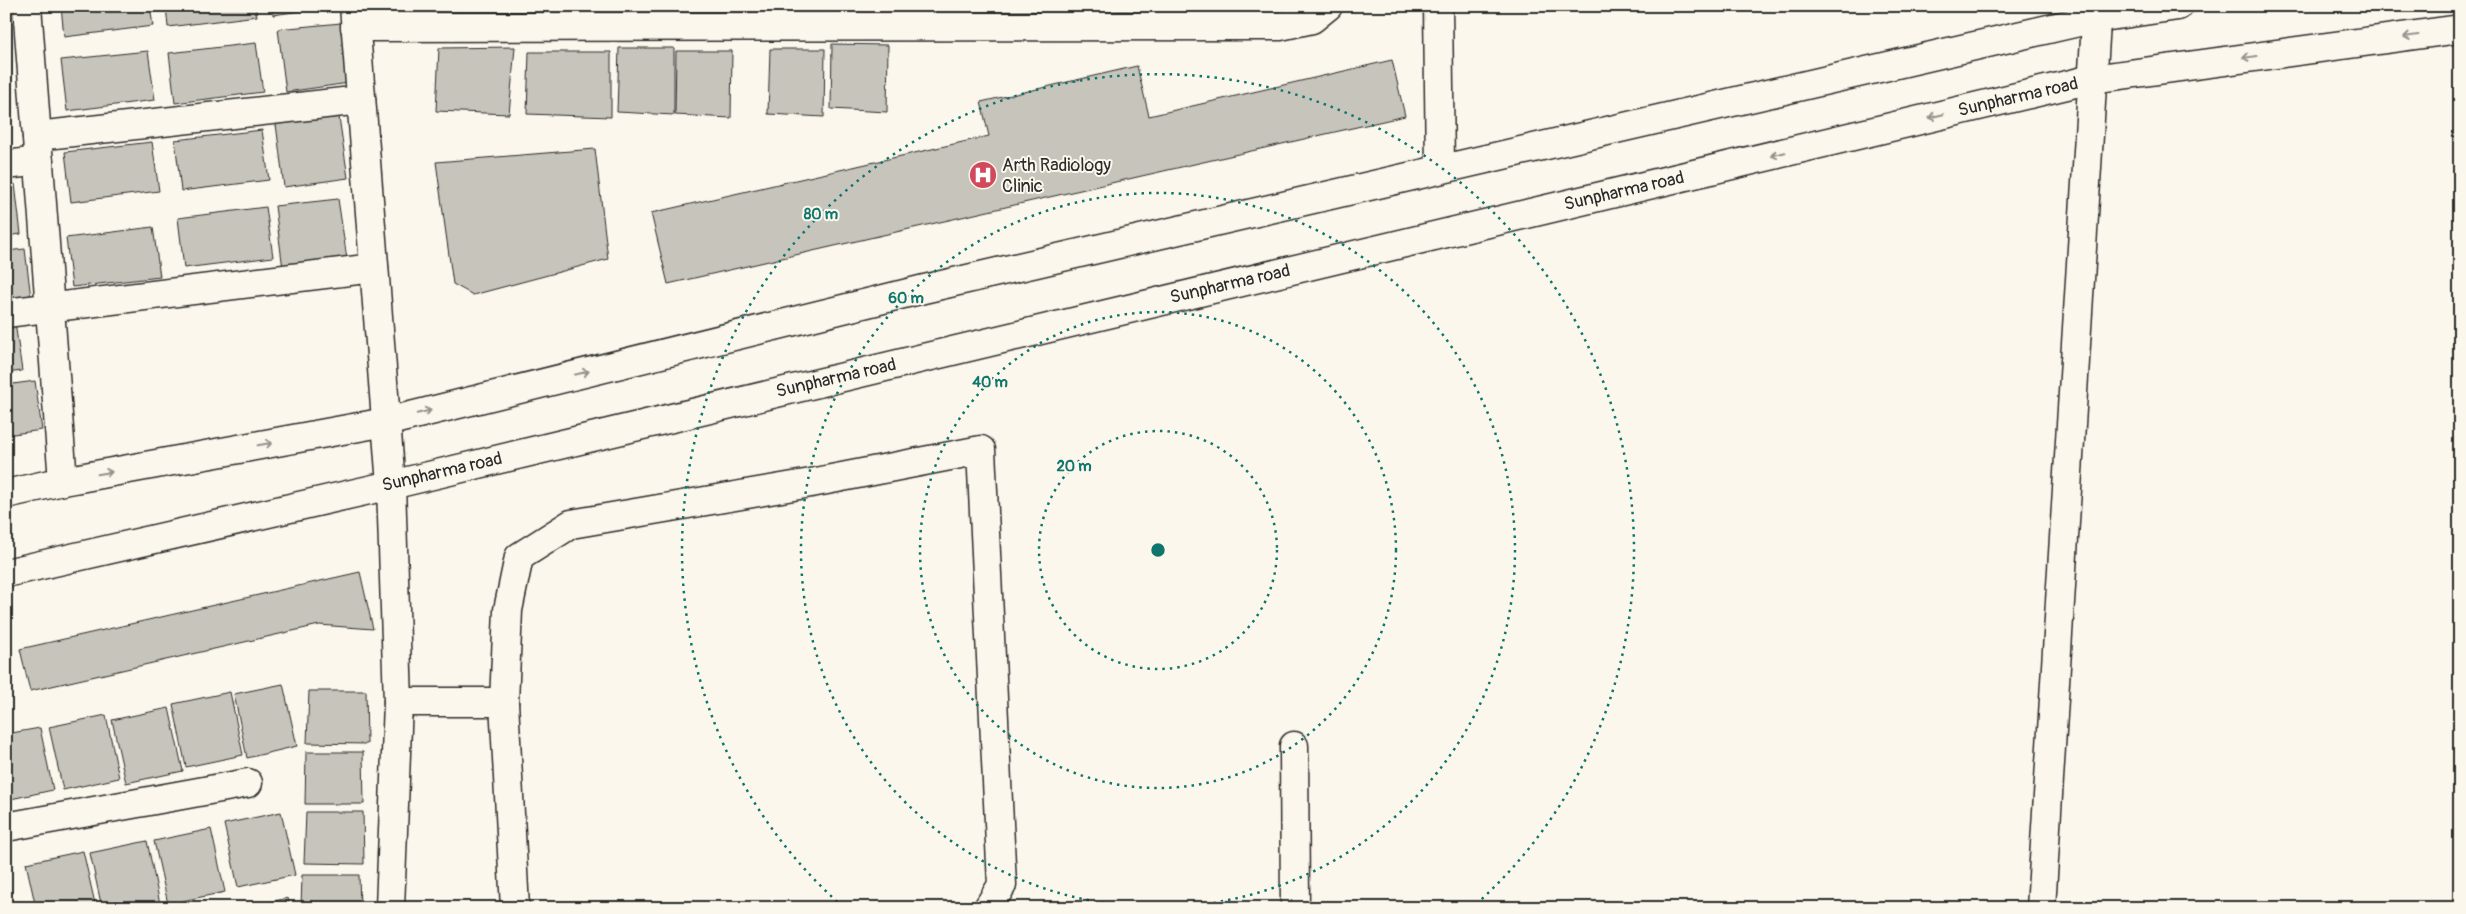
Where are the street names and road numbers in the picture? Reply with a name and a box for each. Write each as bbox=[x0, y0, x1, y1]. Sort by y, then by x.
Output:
street label: Sunpharma road bbox=[1956, 72, 2080, 122]
street label: Sunpharma road bbox=[1562, 166, 1686, 216]
street label: Sunpharma road bbox=[1168, 259, 1292, 309]
street label: Sunpharma road bbox=[774, 353, 898, 403]
street label: Sunpharma road bbox=[380, 447, 504, 497]

